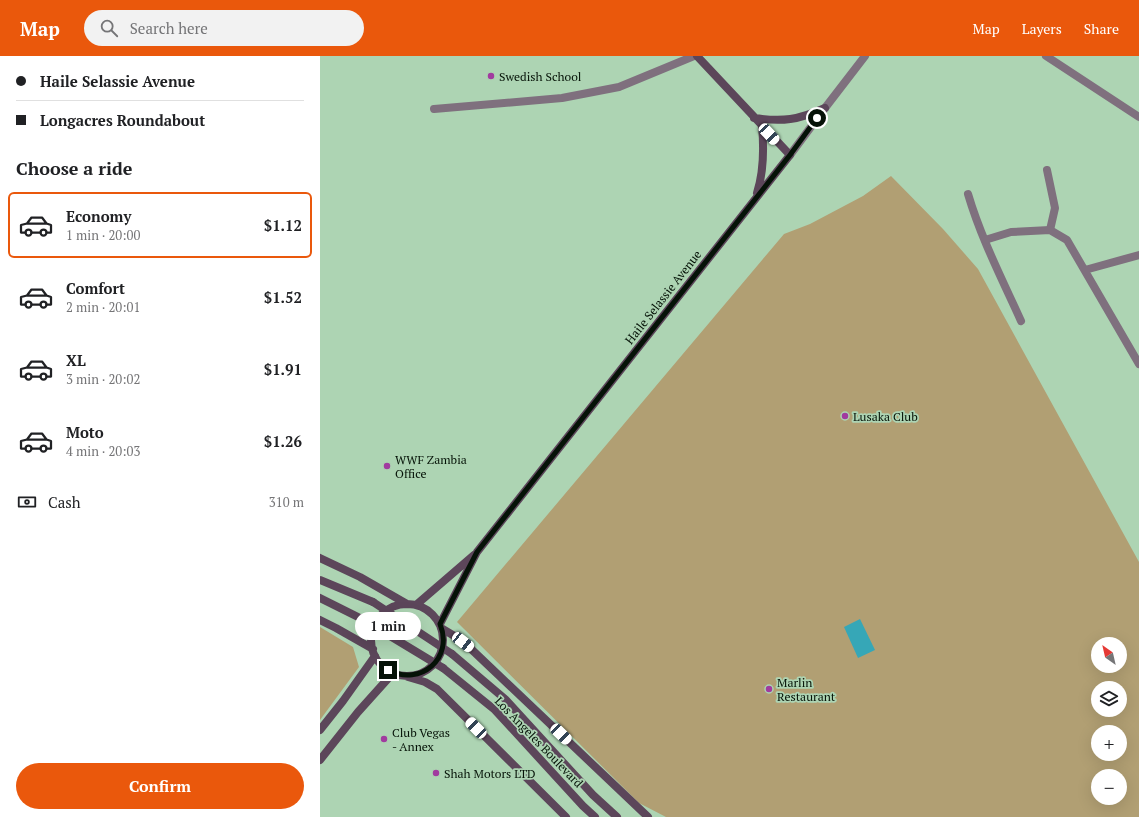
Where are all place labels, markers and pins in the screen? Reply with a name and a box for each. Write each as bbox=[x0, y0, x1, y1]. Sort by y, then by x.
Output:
place label: Swedish School bbox=[499, 69, 582, 84]
marker: Swedish School bbox=[486, 71, 496, 81]
place label: Lusaka Club bbox=[853, 409, 918, 424]
marker: Lusaka Club bbox=[840, 411, 850, 421]
place label: WWF Zambia Office bbox=[395, 452, 467, 481]
marker: WWF Zambia Office bbox=[382, 461, 392, 471]
place label: Marlin Restaurant bbox=[777, 675, 836, 704]
marker: Marlin Restaurant bbox=[764, 684, 774, 694]
place label: Club Vegas - Annex bbox=[392, 725, 450, 754]
marker: Club Vegas - Annex bbox=[379, 734, 389, 744]
place label: Shah Motors LTD bbox=[444, 766, 536, 781]
marker: Shah Motors LTD bbox=[431, 768, 441, 778]

